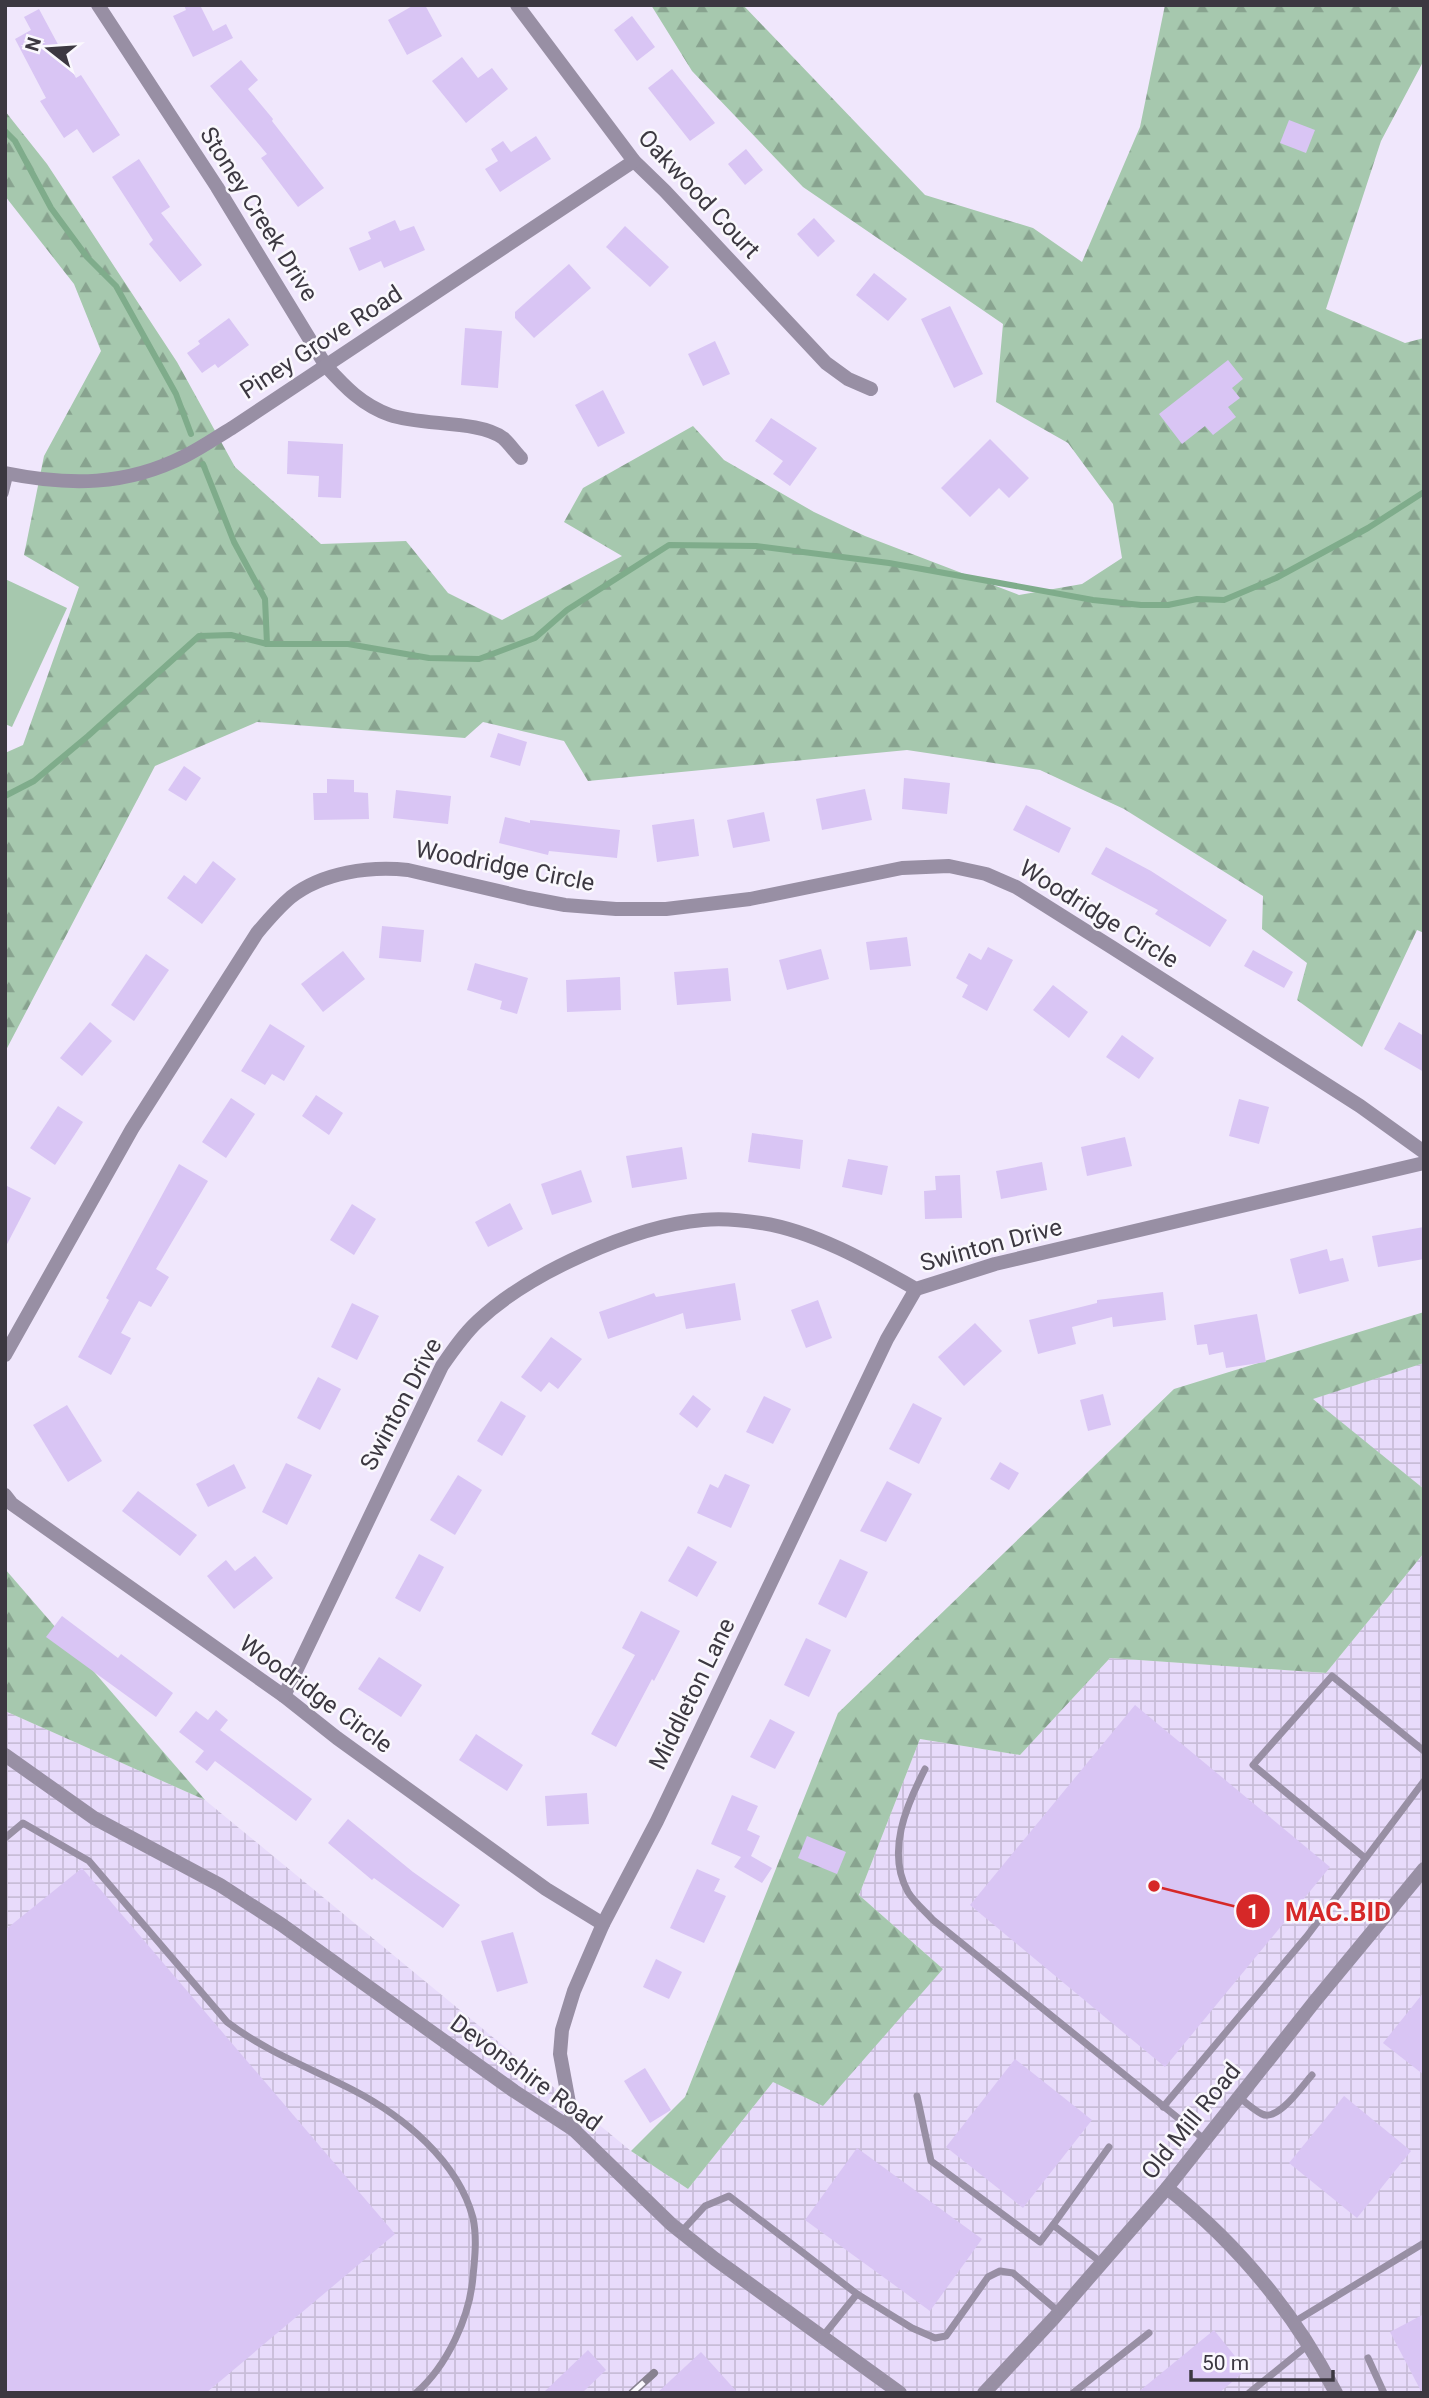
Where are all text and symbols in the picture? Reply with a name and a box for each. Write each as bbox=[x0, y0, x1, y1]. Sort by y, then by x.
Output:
north arrow bbox=[14, 14, 84, 84]
text: N bbox=[20, 34, 46, 54]
street label: Stoney Creek Drive bbox=[194, 122, 324, 306]
street label: Oakwood Court bbox=[632, 124, 766, 264]
street label: Piney Grove Road bbox=[235, 279, 407, 405]
street label: Woodridge Circle bbox=[413, 835, 597, 897]
street label: Woodridge Circle bbox=[1014, 854, 1184, 974]
street label: Swinton Drive bbox=[917, 1213, 1065, 1277]
street label: Swinton Drive bbox=[354, 1333, 448, 1475]
street label: Middleton Lane bbox=[643, 1614, 741, 1774]
street label: Woodridge Circle bbox=[234, 1629, 398, 1759]
callout: MAC.BID bbox=[1236, 1888, 1405, 1935]
text: MAC.BID bbox=[1285, 1897, 1391, 1927]
text: 1 bbox=[1247, 1900, 1259, 1924]
street label: Devonshire Road bbox=[445, 2009, 607, 2137]
street label: Old Mill Road bbox=[1136, 2057, 1246, 2185]
scale bar bbox=[1191, 2338, 1333, 2382]
text: 50 m bbox=[1202, 2351, 1249, 2375]

